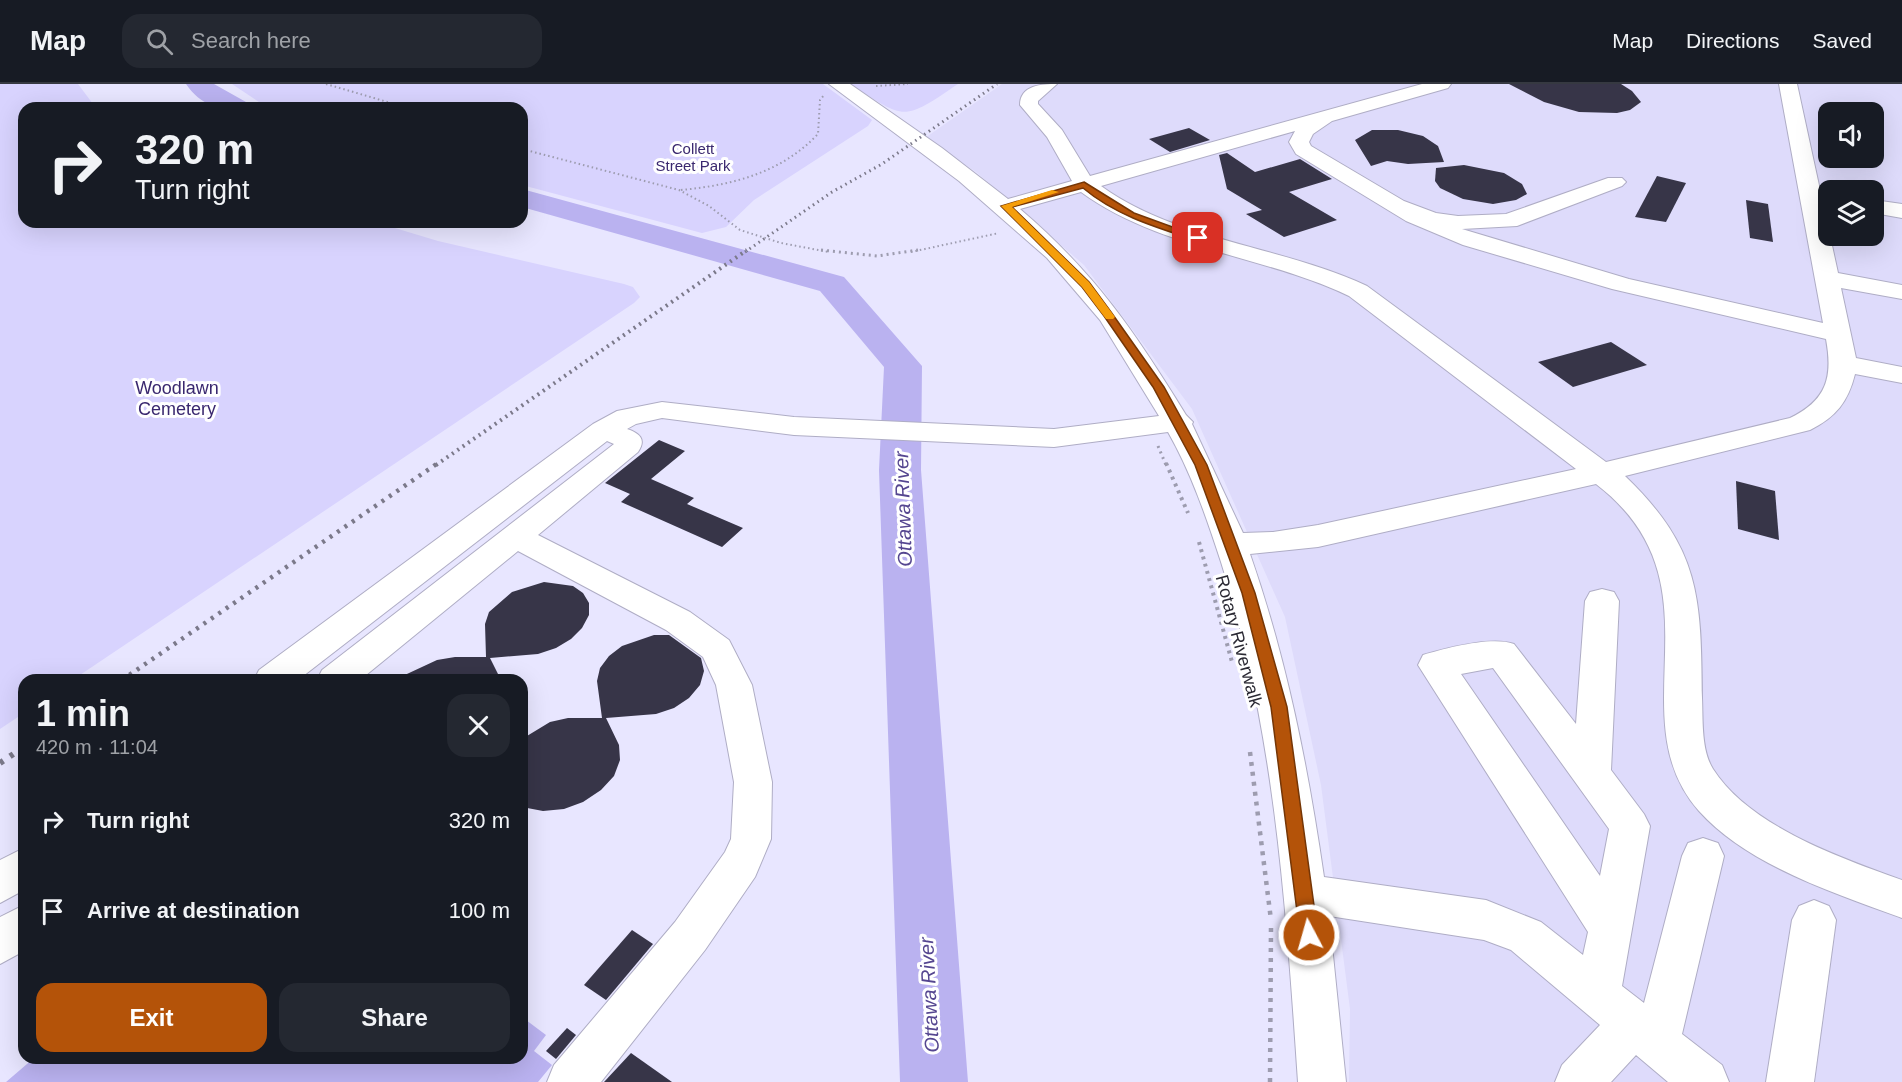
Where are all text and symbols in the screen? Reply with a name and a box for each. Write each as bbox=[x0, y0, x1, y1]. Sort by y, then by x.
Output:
search box bbox=[122, 14, 542, 68]
text: Map bbox=[30, 25, 86, 56]
icon: search bbox=[143, 25, 176, 58]
text: Search here bbox=[191, 28, 311, 53]
text: Map bbox=[1612, 29, 1653, 52]
text: Directions bbox=[1686, 29, 1779, 52]
text: Saved bbox=[1812, 29, 1872, 52]
map controls bbox=[1818, 102, 1884, 246]
button: sound bbox=[1818, 102, 1884, 168]
icon: right bbox=[36, 126, 114, 204]
text: 320 m bbox=[135, 126, 254, 173]
park label: Collett Street Park bbox=[655, 140, 731, 174]
text: Turn right bbox=[135, 175, 250, 205]
button: layers bbox=[1818, 180, 1884, 246]
pin bbox=[1172, 212, 1223, 263]
icon: arrive bbox=[1181, 221, 1214, 254]
park label: Woodlawn Cemetery bbox=[135, 378, 219, 419]
water label: Ottawa River bbox=[890, 450, 916, 567]
street label: Rotary Riverwalk bbox=[1212, 573, 1267, 710]
text: 1 min bbox=[36, 693, 130, 734]
button: close bbox=[447, 694, 510, 757]
text: 420 m · 11:04 bbox=[36, 736, 158, 758]
icon: right bbox=[36, 805, 69, 838]
text: Turn right bbox=[87, 808, 189, 833]
text: 320 m bbox=[449, 808, 510, 833]
icon: arrive bbox=[36, 895, 69, 928]
text: Arrive at destination bbox=[87, 898, 300, 923]
text: 100 m bbox=[449, 898, 510, 923]
position arrow bbox=[1277, 903, 1341, 967]
water label: Ottawa River bbox=[915, 935, 943, 1053]
button: Exit bbox=[36, 983, 267, 1052]
button: Share bbox=[279, 983, 510, 1052]

